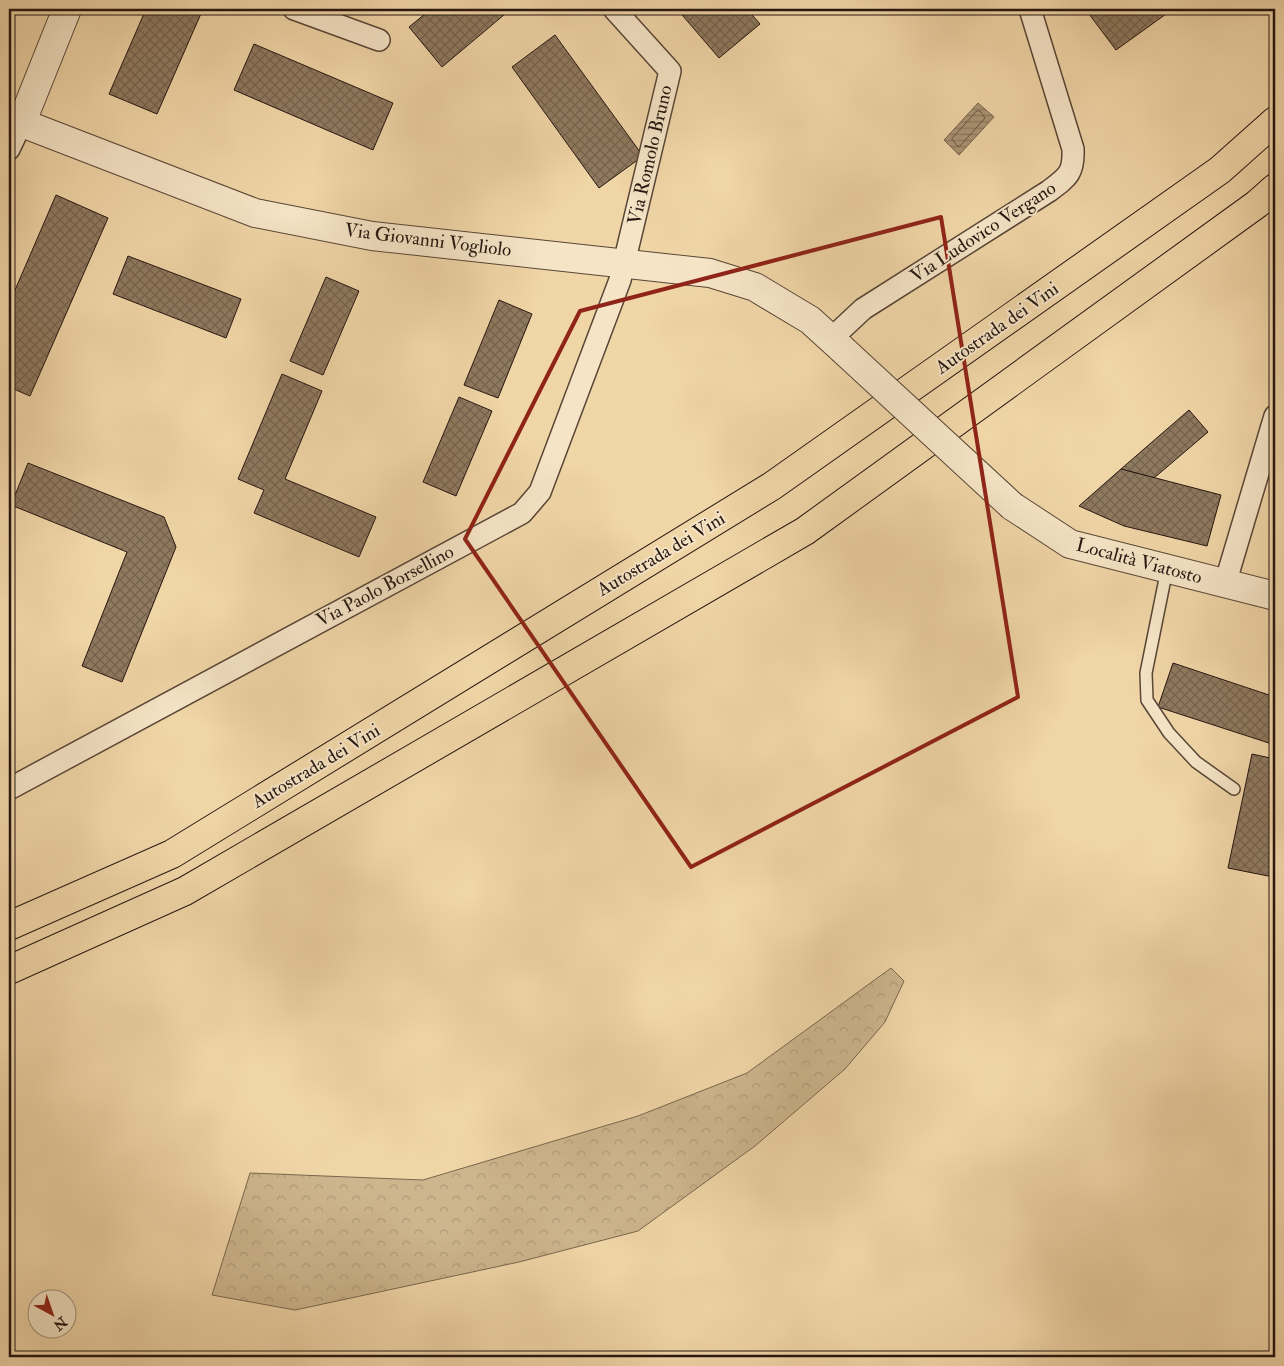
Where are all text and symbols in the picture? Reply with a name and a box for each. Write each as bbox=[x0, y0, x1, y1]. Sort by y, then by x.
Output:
street label: Via Romolo Bruno bbox=[622, 83, 678, 227]
street label: Via Ludovico Vergano bbox=[906, 176, 1060, 288]
street label: Via Giovanni Vogliolo bbox=[343, 218, 513, 262]
street label: Autostrada dei Vini bbox=[930, 276, 1063, 380]
street label: Autostrada dei Vini bbox=[592, 506, 729, 602]
street label: Località Viatosto bbox=[1073, 533, 1205, 589]
street label: Via Paolo Borsellino bbox=[312, 540, 458, 632]
street label: Autostrada dei Vini bbox=[247, 718, 384, 814]
north arrow bbox=[28, 1288, 78, 1338]
text: N bbox=[49, 1312, 71, 1334]

